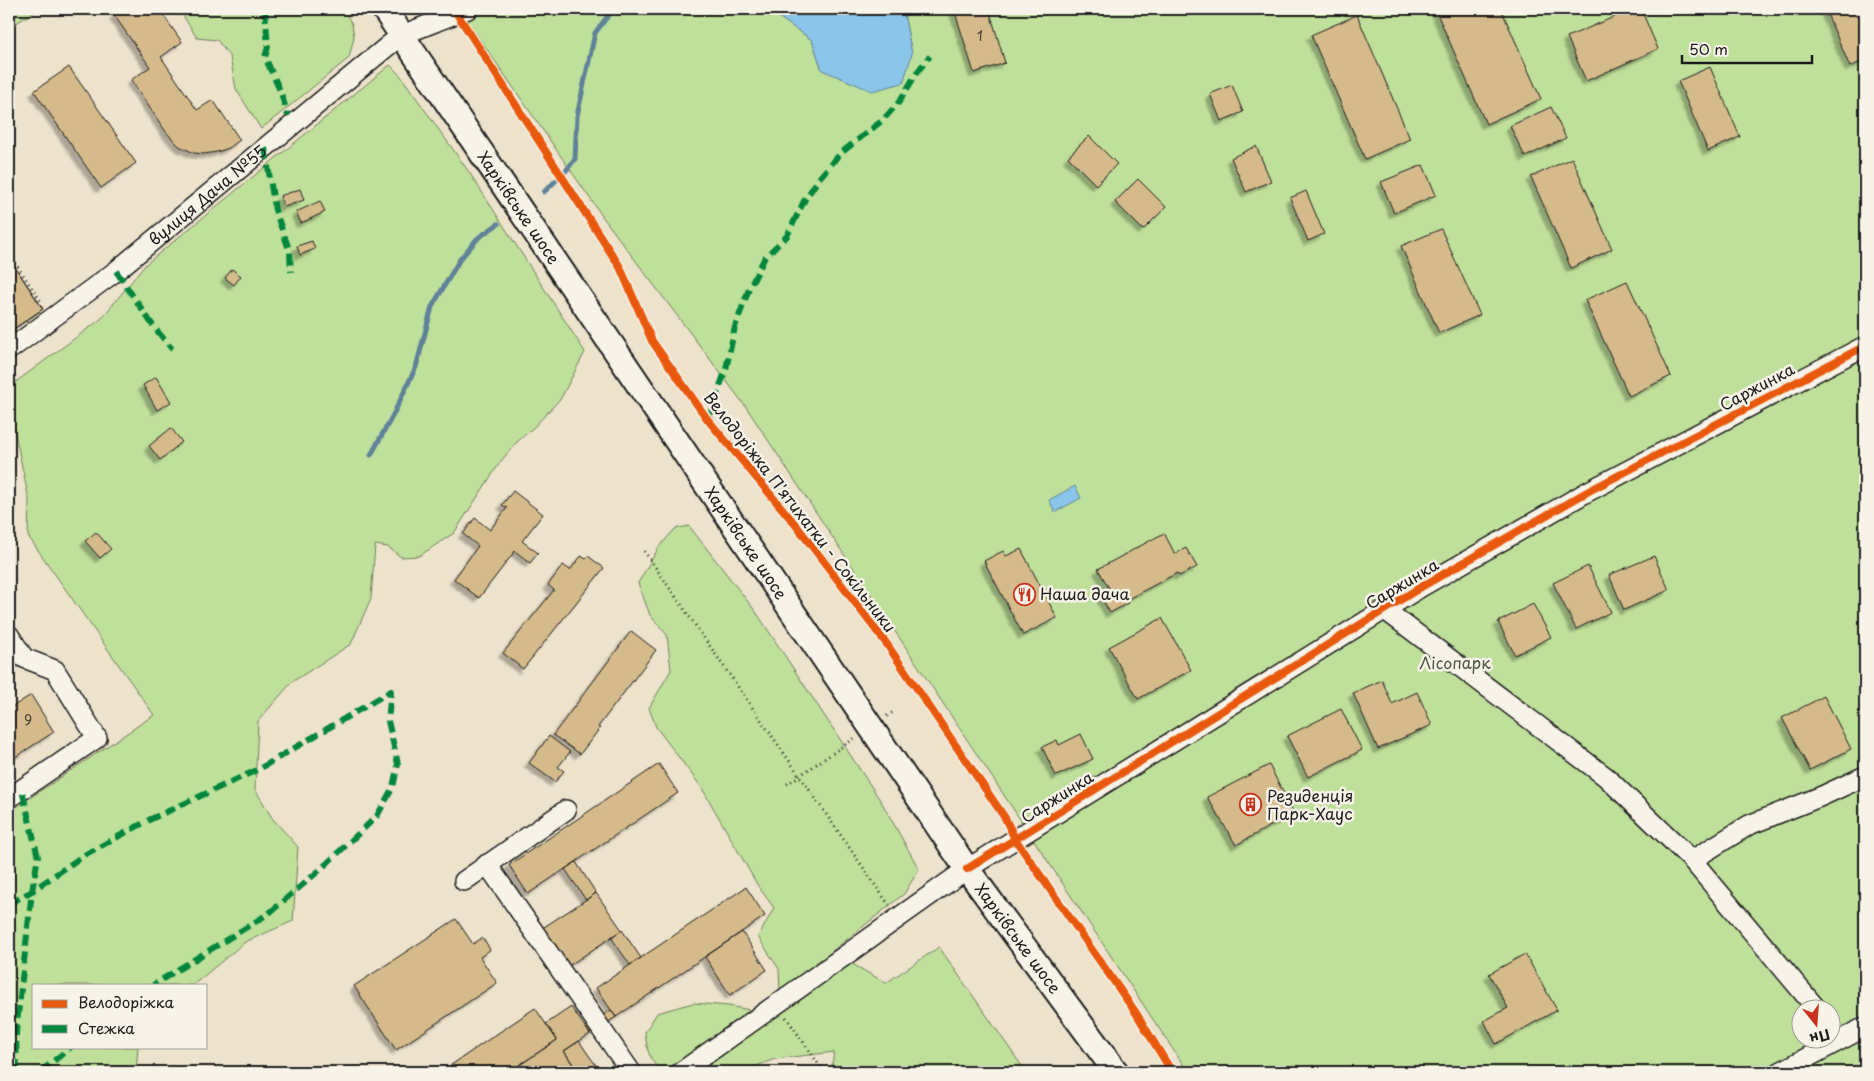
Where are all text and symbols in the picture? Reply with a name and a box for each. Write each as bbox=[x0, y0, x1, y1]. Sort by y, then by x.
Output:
house number: 1 bbox=[977, 25, 983, 46]
scale bar bbox=[1682, 32, 1812, 64]
text: 50 m bbox=[1689, 37, 1728, 60]
street label: вулиця Дача №55 bbox=[143, 138, 271, 250]
street label: Харківське шосе bbox=[473, 146, 567, 269]
street label: Саржинка bbox=[1715, 356, 1798, 416]
street label: Велодоріжка П'ятихатки - Сокільники bbox=[699, 386, 903, 637]
street label: Харківське шосе bbox=[700, 481, 794, 604]
street label: Саржинка bbox=[1360, 552, 1443, 614]
place label: Наша дача bbox=[1040, 581, 1130, 605]
restaurant icon: Наша дача bbox=[1012, 582, 1036, 606]
park label: Лісопарк bbox=[1419, 650, 1491, 674]
house number: 9 bbox=[24, 709, 32, 730]
street label: Саржинка bbox=[1016, 764, 1097, 828]
place label: Резиденція Парк-Хаус bbox=[1267, 783, 1353, 825]
building icon: Резиденція Парк-Хаус bbox=[1239, 793, 1263, 817]
street label: Харківське шосе bbox=[970, 877, 1068, 998]
legend bbox=[32, 984, 208, 1048]
text: Велодоріжка bbox=[78, 990, 174, 1013]
north arrow bbox=[1792, 998, 1842, 1048]
text: Стежка bbox=[78, 1016, 135, 1039]
text: Пн bbox=[1807, 1024, 1833, 1050]

